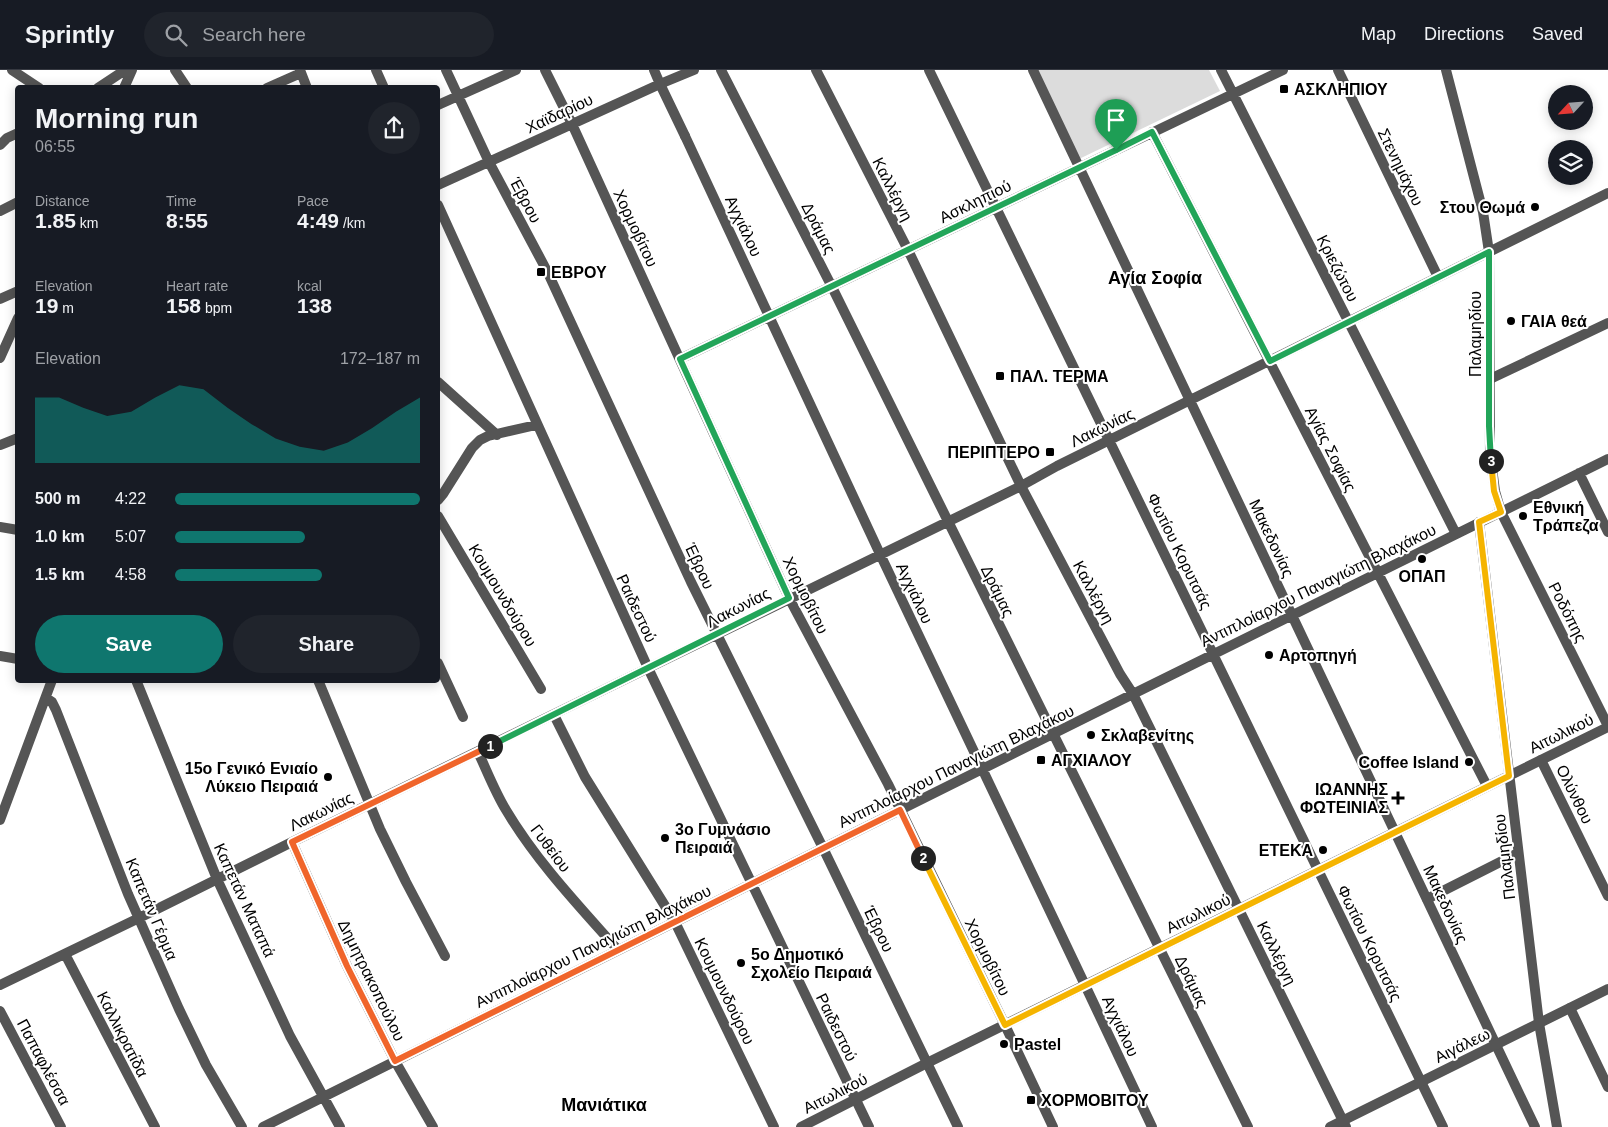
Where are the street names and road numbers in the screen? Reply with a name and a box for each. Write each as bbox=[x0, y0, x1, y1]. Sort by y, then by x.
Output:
street label: Χαϊδαρίου bbox=[523, 91, 595, 136]
street label: Στενημάχου bbox=[1375, 126, 1427, 208]
street label: Καλλέργη bbox=[869, 155, 916, 224]
street label: Έβρου bbox=[506, 174, 544, 226]
street label: Ασκληπιού bbox=[937, 177, 1014, 226]
street label: Χορμοβίτου bbox=[610, 187, 661, 270]
street label: Αγχιάλου bbox=[722, 193, 765, 259]
street label: Δράμας bbox=[798, 200, 839, 257]
street label: Κριεζώτου bbox=[1313, 232, 1362, 305]
street label: Παλαμηδίου bbox=[1467, 291, 1484, 377]
street label: Αγίας Σοφίας bbox=[1302, 404, 1359, 495]
street label: Λακωνίας bbox=[1068, 405, 1137, 450]
street label: Φωτίου Κορυτσάς bbox=[1144, 490, 1215, 612]
street label: Μακεδονίας bbox=[1246, 497, 1297, 580]
street label: Αντιπλοίαρχου Παναγιώτη Βλαχάκου bbox=[1198, 521, 1439, 650]
street label: Έβρου bbox=[681, 540, 717, 592]
street label: Κουμουνδούρου bbox=[465, 541, 540, 649]
street label: Χορμοβίτου bbox=[780, 554, 831, 636]
street label: Καλλέργη bbox=[1070, 558, 1117, 627]
street label: Αγχιάλου bbox=[893, 560, 936, 626]
street label: Δράμας bbox=[978, 563, 1017, 620]
street label: Ραιδεστού bbox=[613, 571, 660, 645]
street label: Ροδόπης bbox=[1545, 580, 1590, 645]
street label: Λακωνίας bbox=[704, 584, 773, 631]
street label: Αντιπλοίαρχου Παναγιώτη Βλαχάκου bbox=[836, 702, 1077, 831]
street label: Αιτωλικού bbox=[1526, 711, 1596, 756]
street label: Ολύνθου bbox=[1553, 762, 1596, 826]
street label: Λακωνίας bbox=[287, 789, 356, 834]
street label: Παλαμηδίου bbox=[1491, 813, 1518, 901]
street label: Γυθείου bbox=[527, 821, 574, 875]
street label: Καπετάν Ματαπά bbox=[211, 841, 278, 960]
street label: Καπετάν Γέρμα bbox=[122, 856, 181, 963]
street label: Μακεδονίας bbox=[1420, 863, 1471, 946]
street label: Αντιπλοίαρχου Παναγιώτη Βλαχάκου bbox=[473, 882, 714, 1011]
street label: Φωτίου Κορυτσάς bbox=[1334, 882, 1405, 1004]
street label: Αιτωλικού bbox=[1163, 891, 1233, 936]
street label: Έβρου bbox=[860, 903, 897, 955]
street label: Χορμοβίτου bbox=[962, 916, 1013, 998]
street label: Δημητρακοπούλου bbox=[335, 917, 408, 1044]
street label: Καλλέργη bbox=[1254, 919, 1299, 988]
street label: Κουμουνδούρου bbox=[691, 935, 758, 1047]
street label: Δράμας bbox=[1172, 953, 1211, 1010]
street label: Καλλικρατίδα bbox=[94, 989, 151, 1080]
street label: Ραιδεστού bbox=[813, 991, 860, 1064]
street label: Αγχιάλου bbox=[1099, 993, 1142, 1059]
street label: Παπαφλέσσα bbox=[14, 1016, 73, 1108]
street label: Αιγάλεω bbox=[1432, 1025, 1493, 1066]
street label: Αιτωλικού bbox=[800, 1070, 870, 1117]

